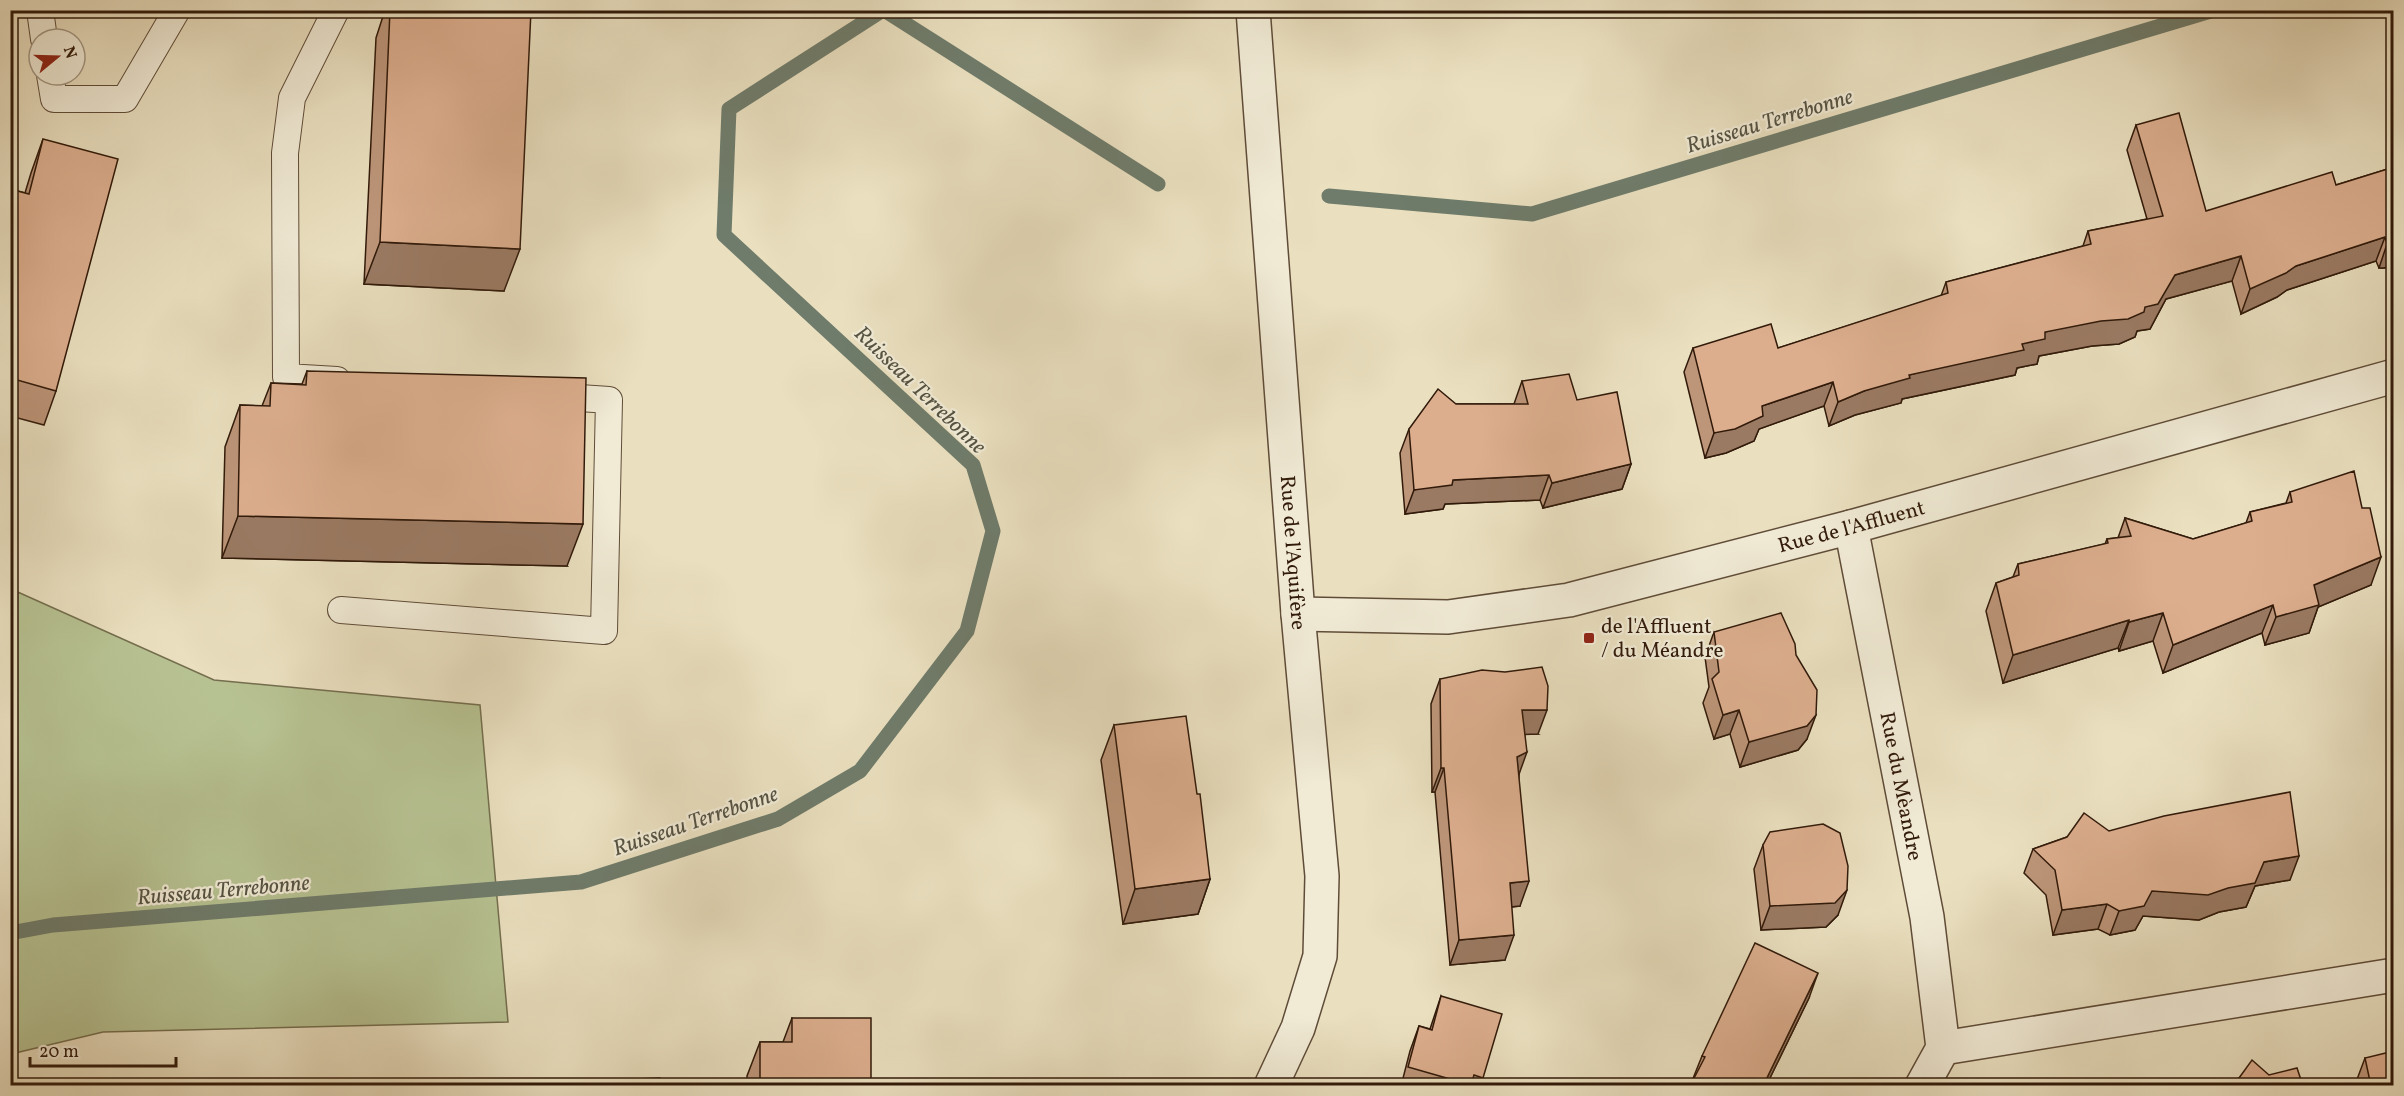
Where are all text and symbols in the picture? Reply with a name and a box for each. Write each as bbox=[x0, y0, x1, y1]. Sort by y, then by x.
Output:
north arrow bbox=[27, 27, 87, 87]
text: N bbox=[57, 44, 82, 62]
water label: Ruisseau Terrebonne bbox=[1682, 82, 1857, 163]
water label: Ruisseau Terrebonne bbox=[846, 320, 992, 462]
street label: Rue de l'Aquifère bbox=[1272, 474, 1312, 631]
street label: Rue de l'Affluent bbox=[1775, 494, 1929, 561]
place label: de l'Affluent / du Méandre bbox=[1601, 613, 1723, 666]
marker: de l'Affluent / du Méandre bbox=[1582, 631, 1596, 645]
street label: Rue du Mèandre bbox=[1871, 709, 1929, 863]
water label: Ruisseau Terrebonne bbox=[609, 780, 783, 865]
water label: Ruisseau Terrebonne bbox=[136, 869, 311, 914]
scale bar bbox=[30, 1030, 176, 1068]
text: 20 m bbox=[39, 1040, 79, 1065]

